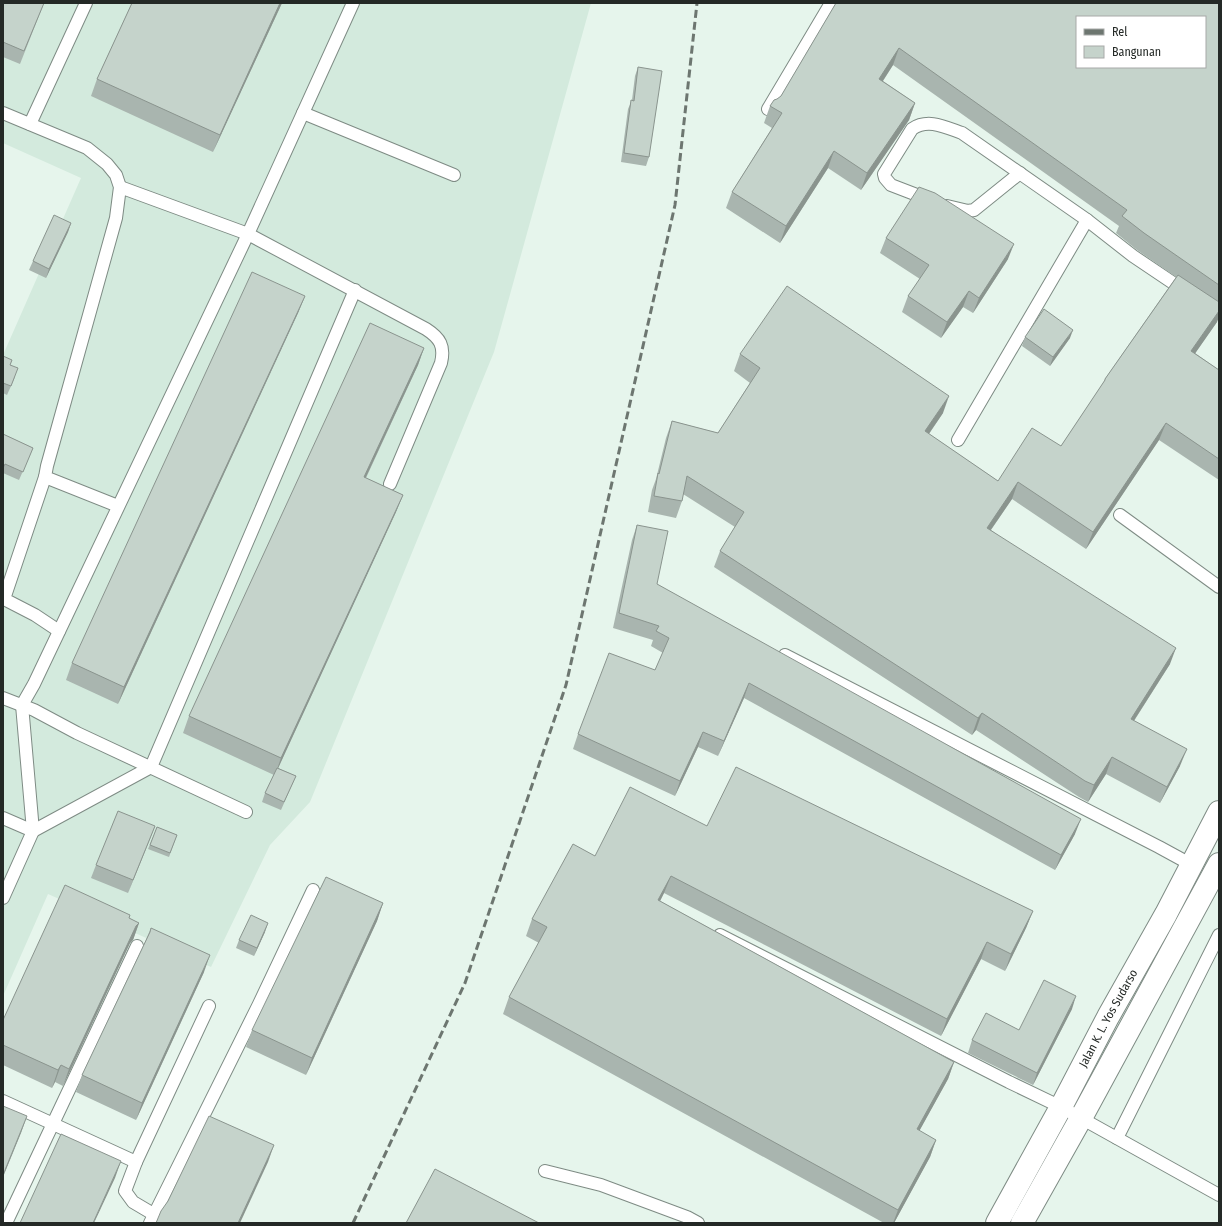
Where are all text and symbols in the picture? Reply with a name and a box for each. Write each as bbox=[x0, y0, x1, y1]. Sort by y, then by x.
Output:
legend bbox=[1076, 16, 1206, 68]
text: Rel bbox=[1112, 25, 1127, 39]
text: Bangunan bbox=[1112, 45, 1161, 59]
street label: Jalan K. L. Yos Sudarso bbox=[1076, 967, 1140, 1070]

